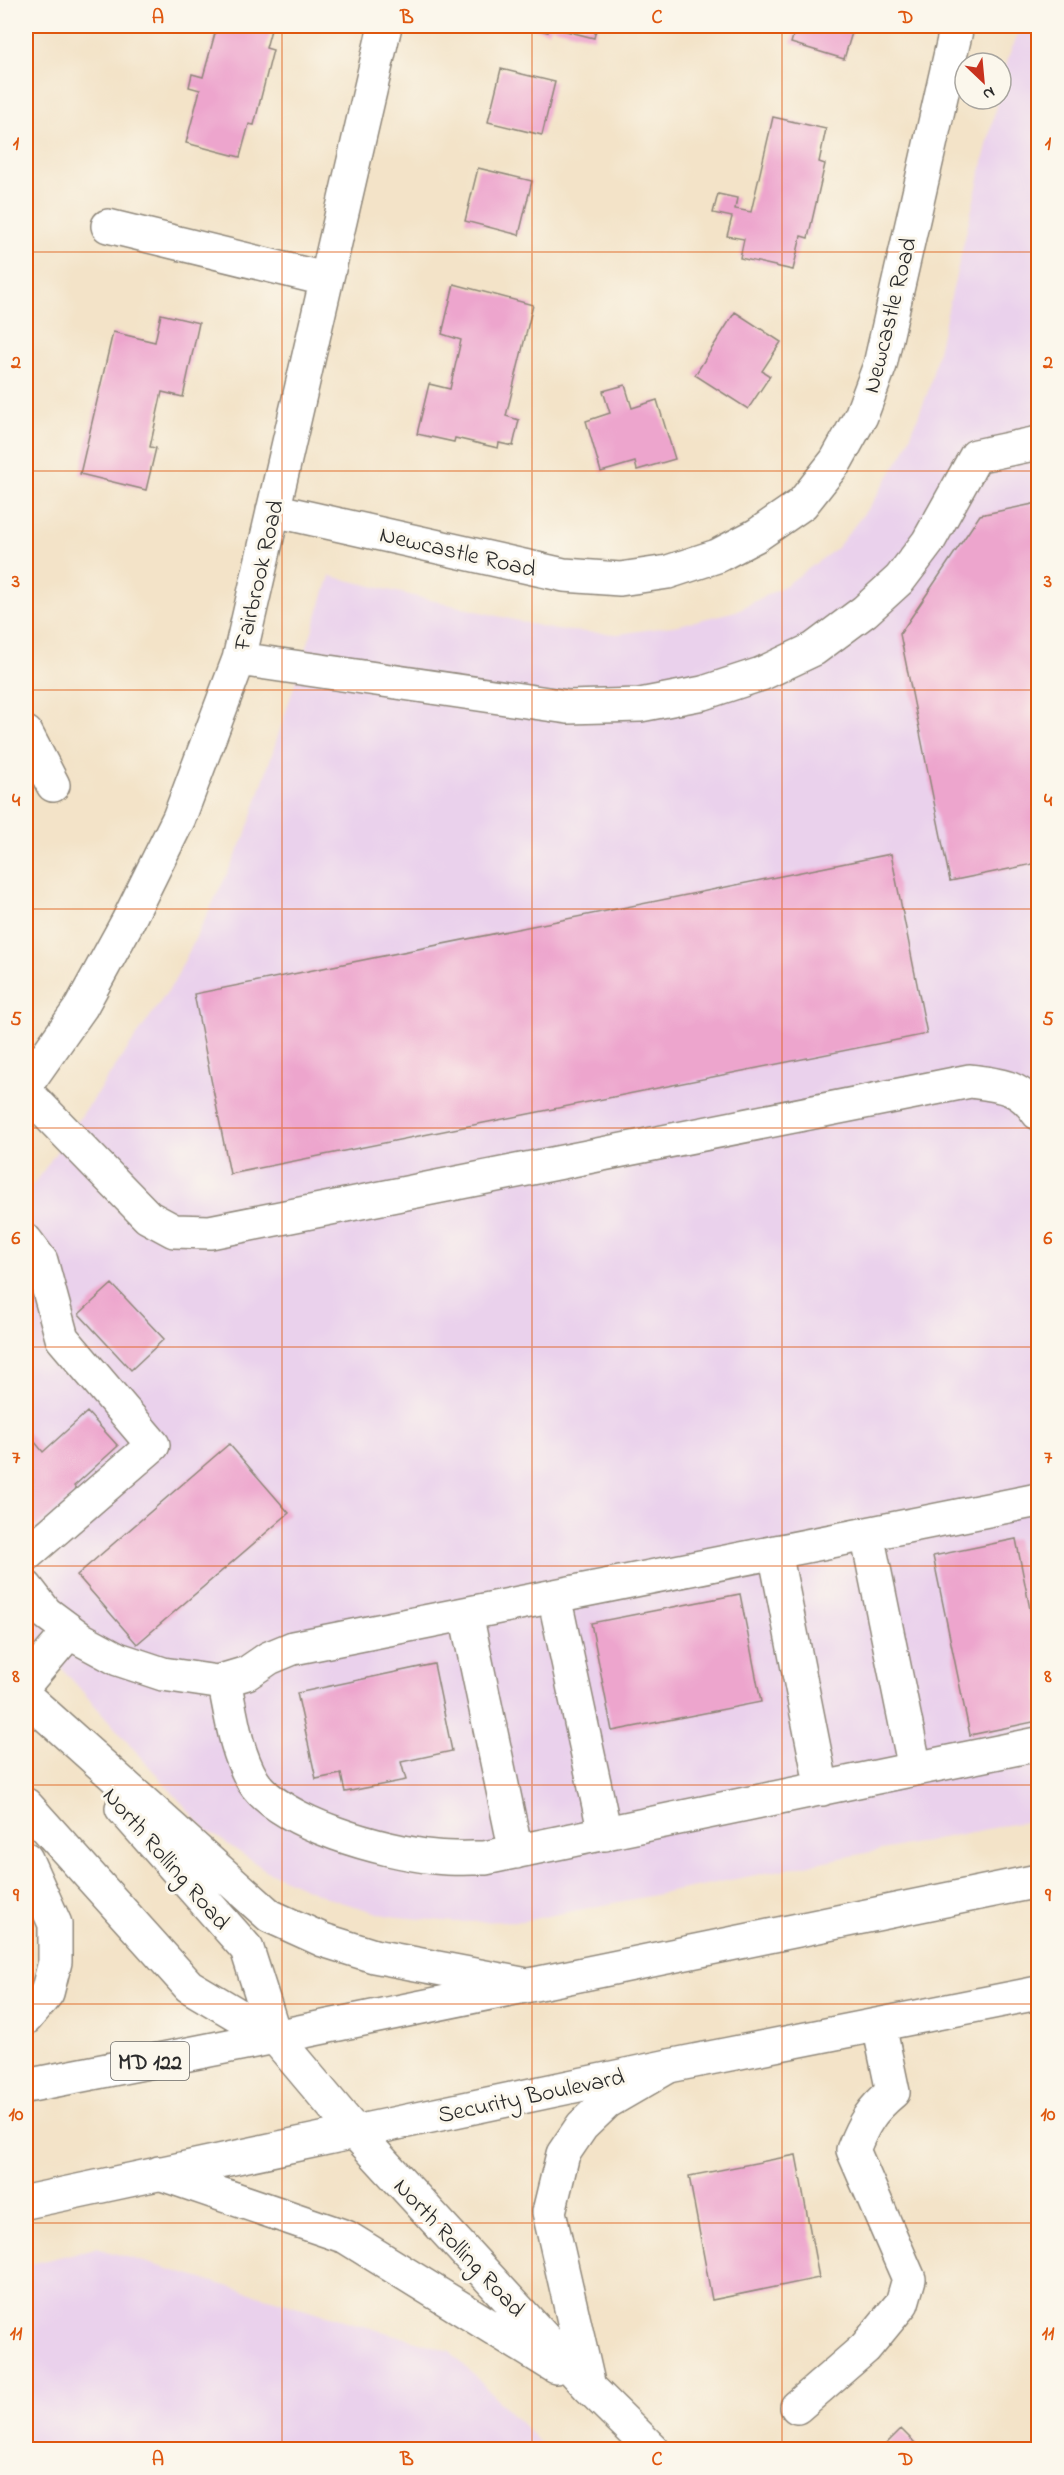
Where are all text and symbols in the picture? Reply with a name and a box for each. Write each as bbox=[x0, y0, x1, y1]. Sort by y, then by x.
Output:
text: A bbox=[152, 4, 164, 33]
text: B bbox=[399, 4, 414, 33]
text: C bbox=[652, 4, 663, 33]
text: D bbox=[898, 4, 913, 33]
north arrow bbox=[953, 51, 1013, 111]
text: N bbox=[978, 80, 999, 106]
text: 1 bbox=[13, 130, 20, 159]
text: 1 bbox=[1045, 130, 1052, 159]
street label: Newcastle Road bbox=[855, 234, 928, 397]
text: 2 bbox=[10, 349, 21, 378]
text: 2 bbox=[1042, 349, 1053, 378]
street label: Fairbrook Road bbox=[226, 496, 295, 655]
street label: Newcastle Road bbox=[376, 518, 539, 589]
text: 3 bbox=[11, 568, 20, 597]
text: 3 bbox=[1043, 568, 1052, 597]
text: 4 bbox=[12, 787, 21, 816]
text: 4 bbox=[1044, 787, 1053, 816]
text: 5 bbox=[10, 1006, 22, 1035]
text: 5 bbox=[1042, 1006, 1054, 1035]
text: 6 bbox=[12, 1225, 21, 1254]
text: 6 bbox=[1044, 1225, 1053, 1254]
text: 7 bbox=[12, 1444, 21, 1473]
text: 7 bbox=[1044, 1444, 1053, 1473]
text: 8 bbox=[11, 1663, 20, 1692]
text: 8 bbox=[1043, 1663, 1052, 1692]
street label: North Rolling Road bbox=[93, 1780, 238, 1939]
text: 9 bbox=[12, 1882, 20, 1911]
text: 9 bbox=[1044, 1882, 1052, 1911]
road number: MD 122 bbox=[111, 2042, 189, 2080]
street label: Security Boulevard bbox=[435, 2060, 629, 2135]
text: 10 bbox=[9, 2101, 24, 2130]
text: 10 bbox=[1041, 2101, 1056, 2130]
street label: North Rolling Road bbox=[384, 2171, 533, 2327]
text: 11 bbox=[10, 2320, 23, 2349]
text: 11 bbox=[1042, 2320, 1055, 2349]
text: A bbox=[152, 2446, 164, 2475]
text: B bbox=[399, 2446, 414, 2475]
text: C bbox=[652, 2446, 663, 2475]
text: D bbox=[898, 2446, 913, 2475]

